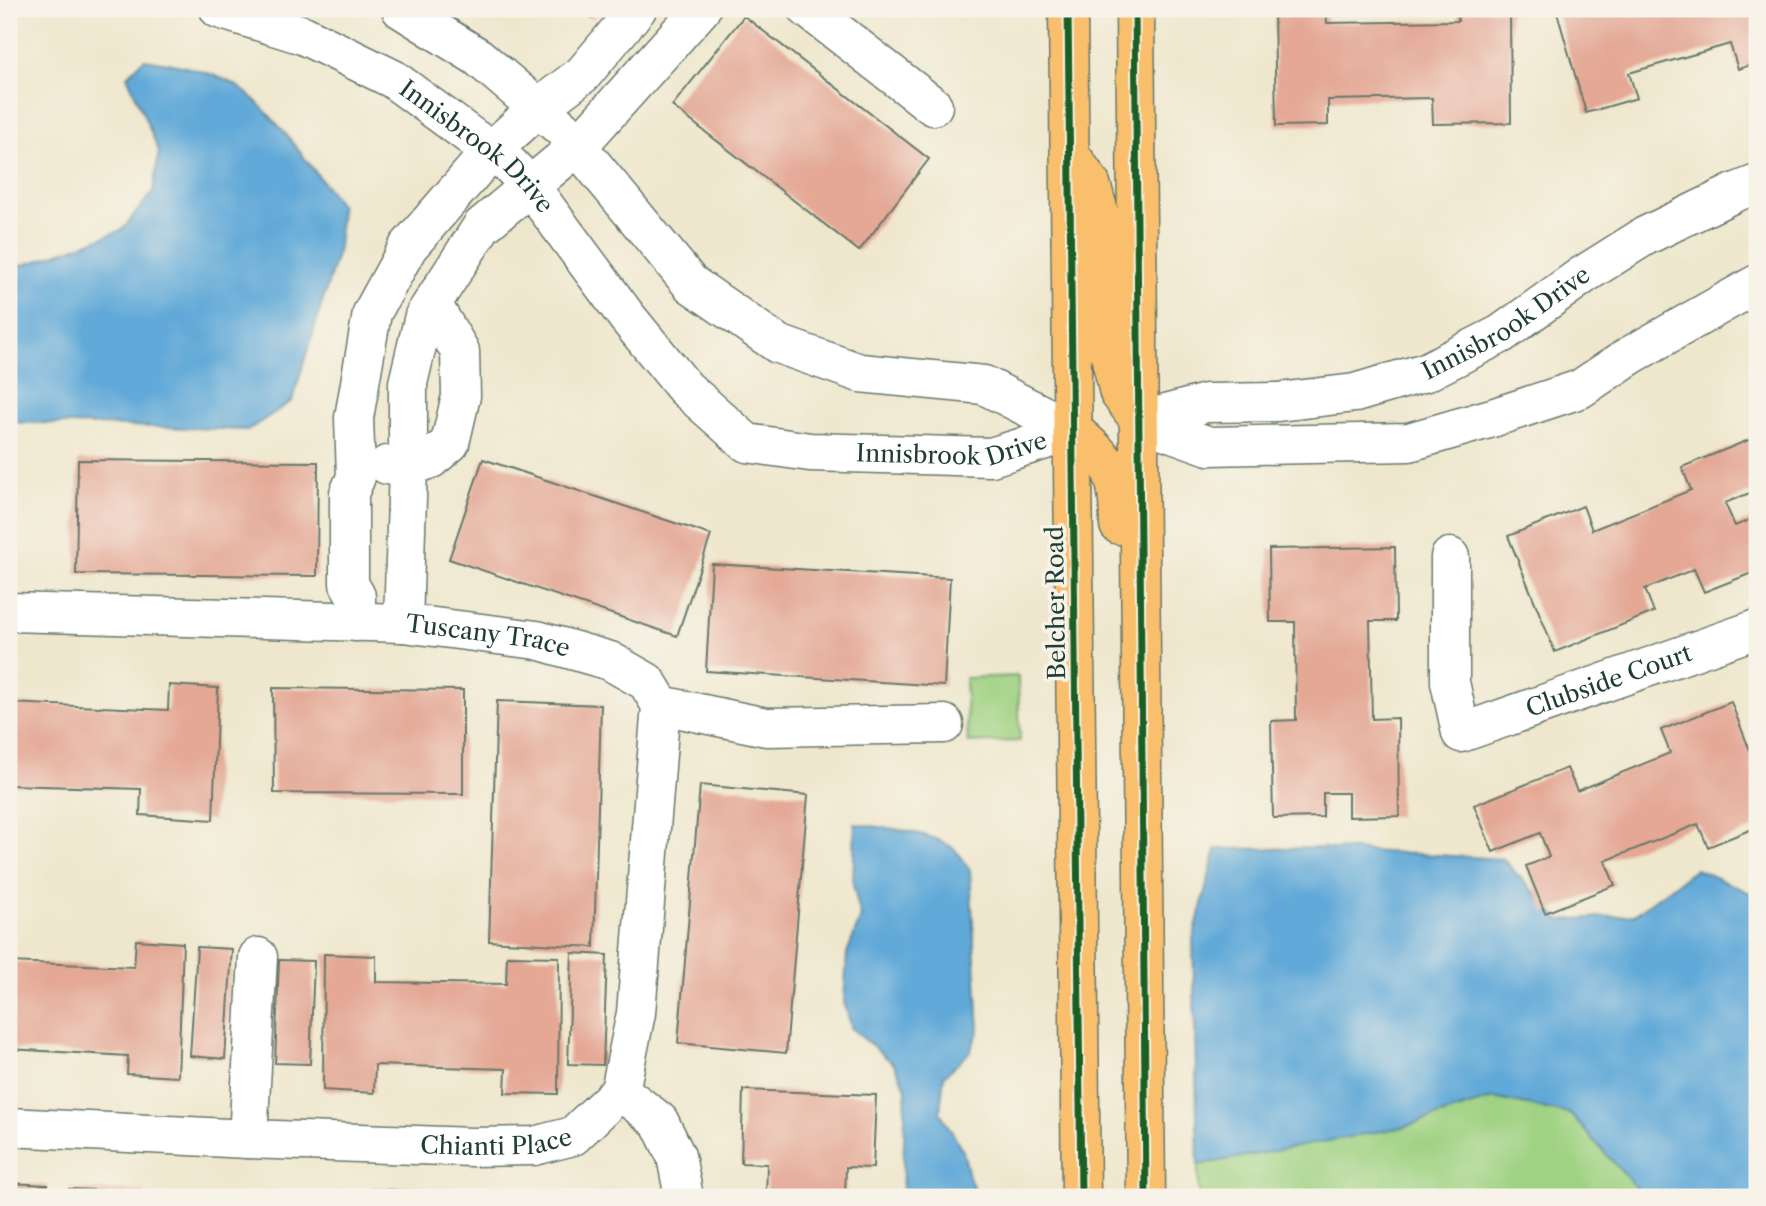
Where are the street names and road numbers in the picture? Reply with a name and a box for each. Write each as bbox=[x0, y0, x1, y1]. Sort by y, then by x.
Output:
street label: Innisbrook Drive bbox=[394, 74, 560, 219]
street label: Innisbrook Drive bbox=[1417, 260, 1596, 386]
street label: Innisbrook Drive bbox=[856, 425, 1050, 472]
street label: Belcher Road bbox=[1040, 525, 1071, 680]
street label: Tuscany Trace bbox=[404, 608, 573, 663]
street label: Clubside Court bbox=[1522, 638, 1696, 723]
street label: Chianti Place bbox=[420, 1122, 575, 1161]

